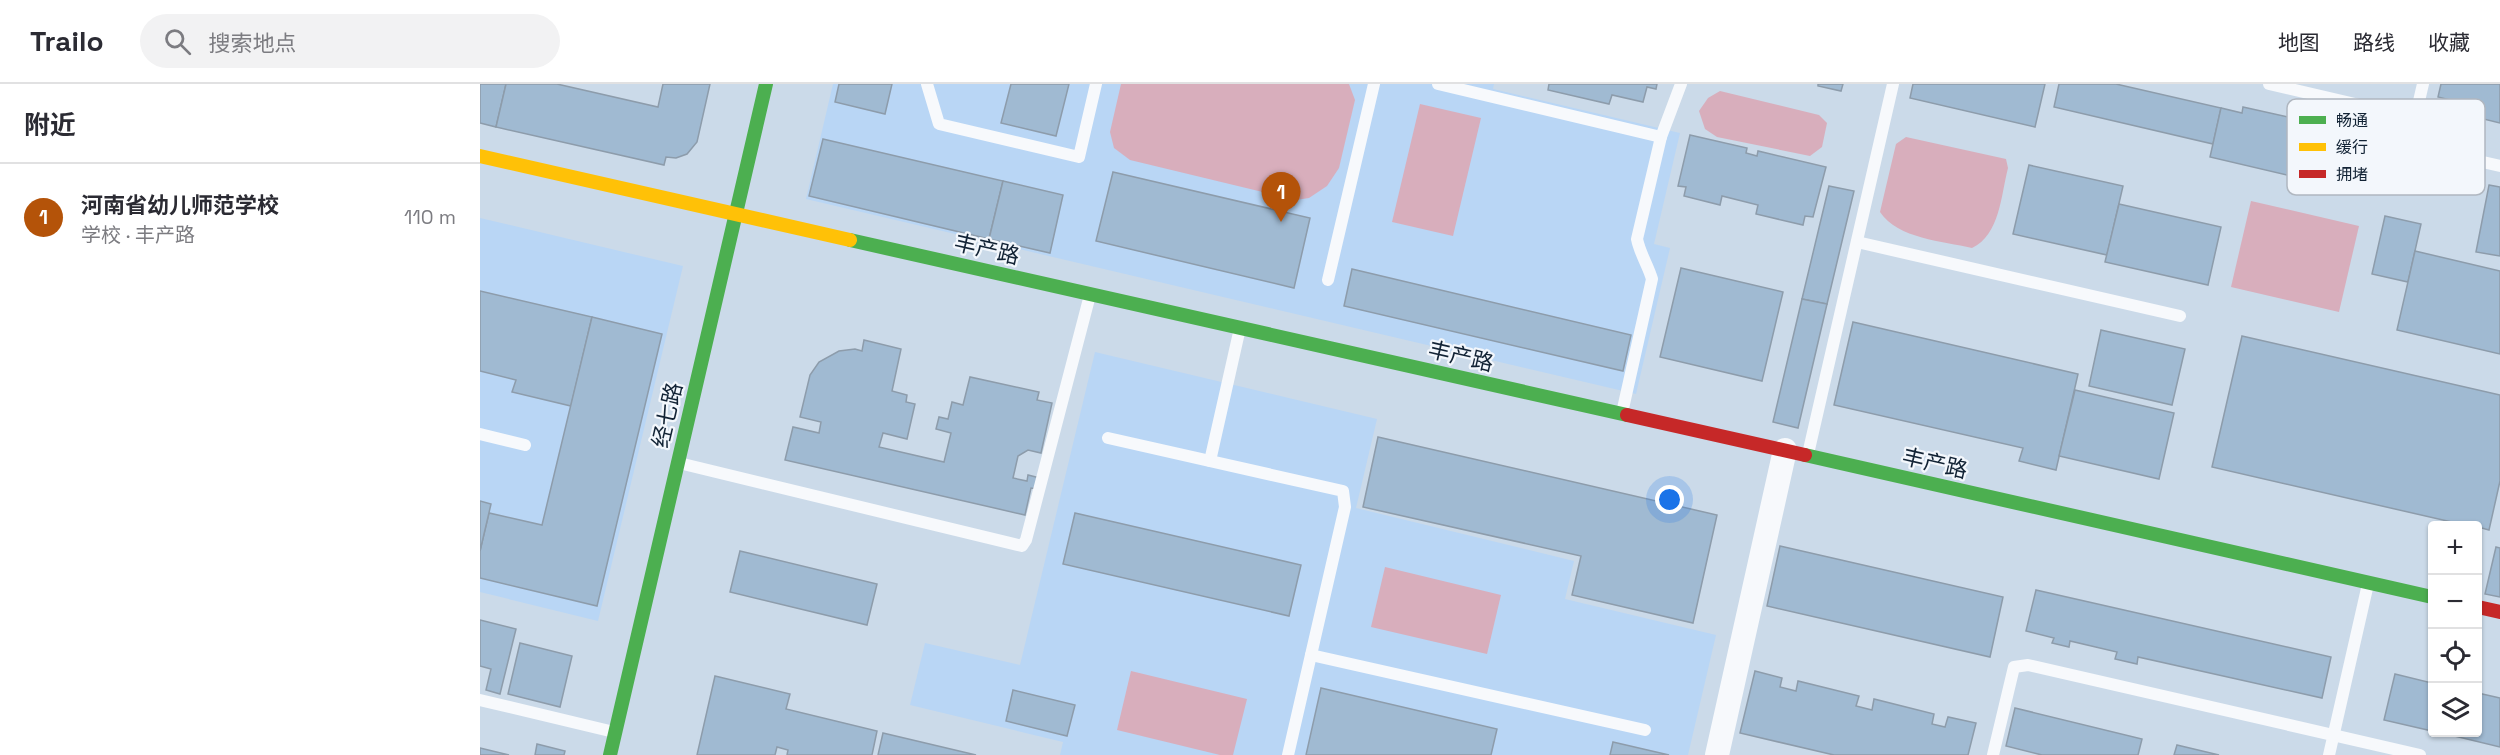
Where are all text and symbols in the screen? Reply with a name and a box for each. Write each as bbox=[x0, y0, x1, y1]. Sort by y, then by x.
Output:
search box bbox=[140, 14, 560, 68]
text: Trailo bbox=[30, 23, 104, 59]
icon: search bbox=[161, 25, 194, 58]
text: 搜索地点 bbox=[209, 29, 297, 57]
text: 地图 bbox=[2278, 29, 2320, 56]
text: 路线 bbox=[2353, 29, 2395, 56]
text: 收藏 bbox=[2428, 29, 2470, 56]
legend bbox=[2287, 99, 2485, 195]
text: 附近 bbox=[24, 108, 76, 142]
text: 畅通 bbox=[2336, 110, 2368, 131]
text: 缓行 bbox=[2336, 137, 2368, 158]
text: 拥堵 bbox=[2336, 164, 2368, 185]
pin: 1 bbox=[1262, 172, 1300, 222]
text: 河南省幼儿师范学校 bbox=[81, 191, 279, 219]
text: 1 bbox=[39, 204, 48, 230]
text: 110 m bbox=[404, 204, 456, 230]
text: 学校 · 丰产路 bbox=[81, 222, 195, 248]
street label: 丰产路 bbox=[952, 228, 1022, 270]
street label: 丰产路 bbox=[1426, 335, 1496, 377]
street label: 经七路 bbox=[646, 380, 688, 450]
street label: 丰产路 bbox=[1900, 442, 1970, 484]
your location bbox=[1655, 485, 1684, 514]
map controls bbox=[2428, 521, 2482, 737]
button: + bbox=[2428, 521, 2482, 575]
button: − bbox=[2428, 575, 2482, 629]
button: locate bbox=[2428, 629, 2482, 683]
button: layers bbox=[2428, 683, 2482, 737]

